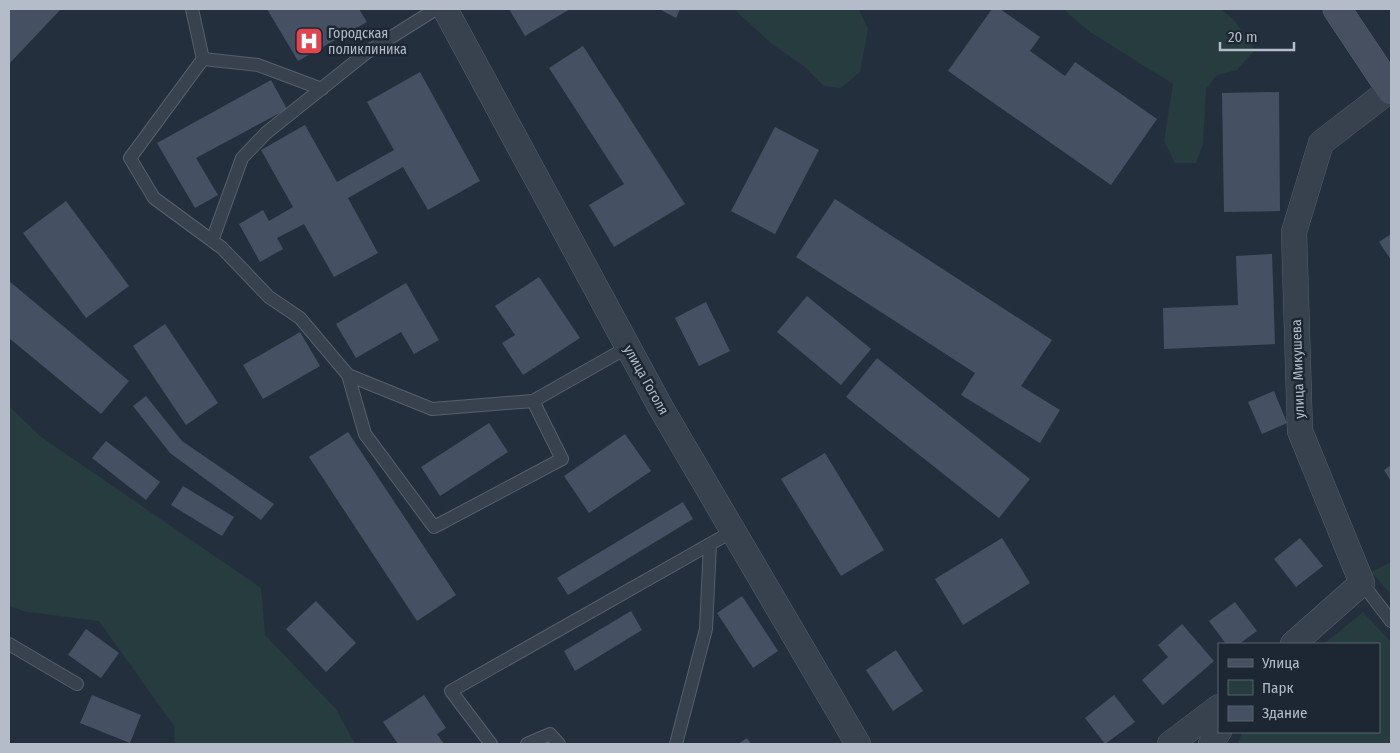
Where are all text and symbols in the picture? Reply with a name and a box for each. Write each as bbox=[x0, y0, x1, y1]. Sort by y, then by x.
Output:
scale bar bbox=[1220, 20, 1294, 52]
place label: Городская поликлиника bbox=[328, 25, 407, 58]
hospital icon: Городская поликлиника bbox=[294, 26, 324, 56]
text: 20 m bbox=[1228, 28, 1258, 46]
street label: улица Микушева bbox=[1288, 319, 1308, 419]
street label: улица Гоголя bbox=[620, 342, 672, 418]
legend bbox=[1218, 643, 1380, 733]
text: Улица bbox=[1261, 654, 1300, 672]
text: Парк bbox=[1262, 679, 1293, 697]
text: Здание bbox=[1262, 704, 1308, 722]

